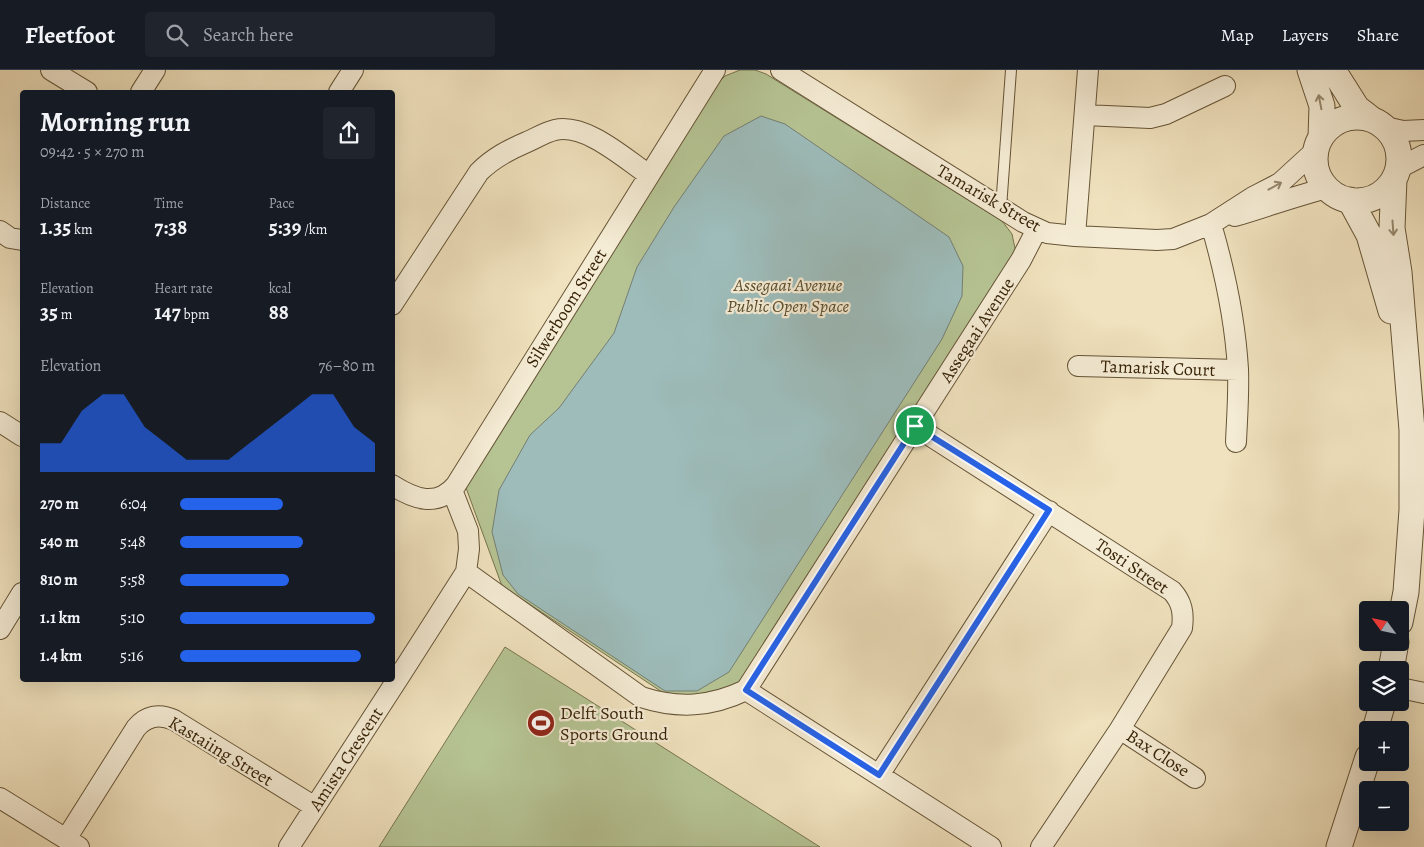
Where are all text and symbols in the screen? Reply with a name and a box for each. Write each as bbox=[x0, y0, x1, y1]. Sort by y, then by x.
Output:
search box bbox=[145, 12, 495, 57]
text: Fleetfoot bbox=[25, 19, 115, 51]
icon: search bbox=[163, 21, 191, 49]
text: Search here bbox=[203, 22, 293, 48]
text: Map bbox=[1221, 23, 1254, 47]
text: Layers bbox=[1282, 23, 1329, 47]
text: Share bbox=[1357, 23, 1399, 47]
one-way arrow bbox=[1315, 95, 1325, 111]
text: Morning run bbox=[40, 103, 190, 141]
button: share bbox=[323, 107, 375, 159]
text: 09:42 · 5 × 270 m bbox=[40, 141, 145, 163]
street label: Tamarisk Street bbox=[932, 158, 1046, 238]
one-way arrow bbox=[1267, 180, 1282, 190]
text: Distance bbox=[40, 194, 90, 213]
text: Time bbox=[154, 194, 183, 213]
text: Pace bbox=[269, 194, 295, 213]
text: 1.35 bbox=[40, 213, 71, 241]
text: 7:38 bbox=[154, 213, 187, 241]
text: 5:39 bbox=[269, 213, 301, 241]
text: km bbox=[71, 220, 93, 239]
text: /km bbox=[301, 220, 327, 239]
one-way arrow bbox=[1388, 220, 1397, 236]
street label: Silwerboom Street bbox=[520, 244, 612, 372]
park label: Assegaai Avenue Public Open Space bbox=[727, 273, 849, 318]
street label: Assegaai Avenue bbox=[934, 273, 1020, 388]
text: Elevation bbox=[40, 279, 94, 298]
text: Heart rate bbox=[154, 279, 213, 298]
text: kcal bbox=[269, 279, 291, 298]
text: 35 bbox=[40, 298, 58, 326]
text: 147 bbox=[154, 298, 181, 326]
text: 88 bbox=[269, 298, 289, 326]
text: m bbox=[58, 305, 72, 324]
text: bpm bbox=[181, 305, 210, 324]
street label: Tamarisk Court bbox=[1100, 354, 1216, 382]
text: Elevation bbox=[40, 355, 101, 377]
text: 76–80 m bbox=[318, 355, 375, 377]
pin bbox=[894, 405, 936, 447]
icon: arrive bbox=[901, 412, 929, 440]
text: 270 m bbox=[40, 493, 79, 515]
text: 6:04 bbox=[120, 493, 147, 515]
text: 540 m bbox=[40, 531, 79, 553]
text: 5:48 bbox=[120, 531, 146, 553]
street label: Tosti Street bbox=[1091, 533, 1173, 599]
text: 810 m bbox=[40, 569, 78, 591]
text: 5:58 bbox=[120, 569, 145, 591]
north arrow bbox=[1359, 601, 1409, 651]
map controls bbox=[1359, 601, 1409, 831]
text: 1.1 km bbox=[40, 607, 80, 629]
text: 5:10 bbox=[120, 607, 145, 629]
text: 1.4 km bbox=[40, 645, 82, 667]
text: 5:16 bbox=[120, 645, 144, 667]
button: layers bbox=[1359, 661, 1409, 711]
place label: Delft South Sports Ground bbox=[560, 701, 669, 746]
street label: Amista Crescent bbox=[303, 702, 389, 816]
sports icon: Delft South Sports Ground bbox=[526, 708, 556, 738]
street label: Kastaiing Street bbox=[164, 710, 278, 792]
button: + bbox=[1359, 721, 1409, 771]
street label: Bax Close bbox=[1122, 724, 1194, 782]
button: − bbox=[1359, 781, 1409, 831]

